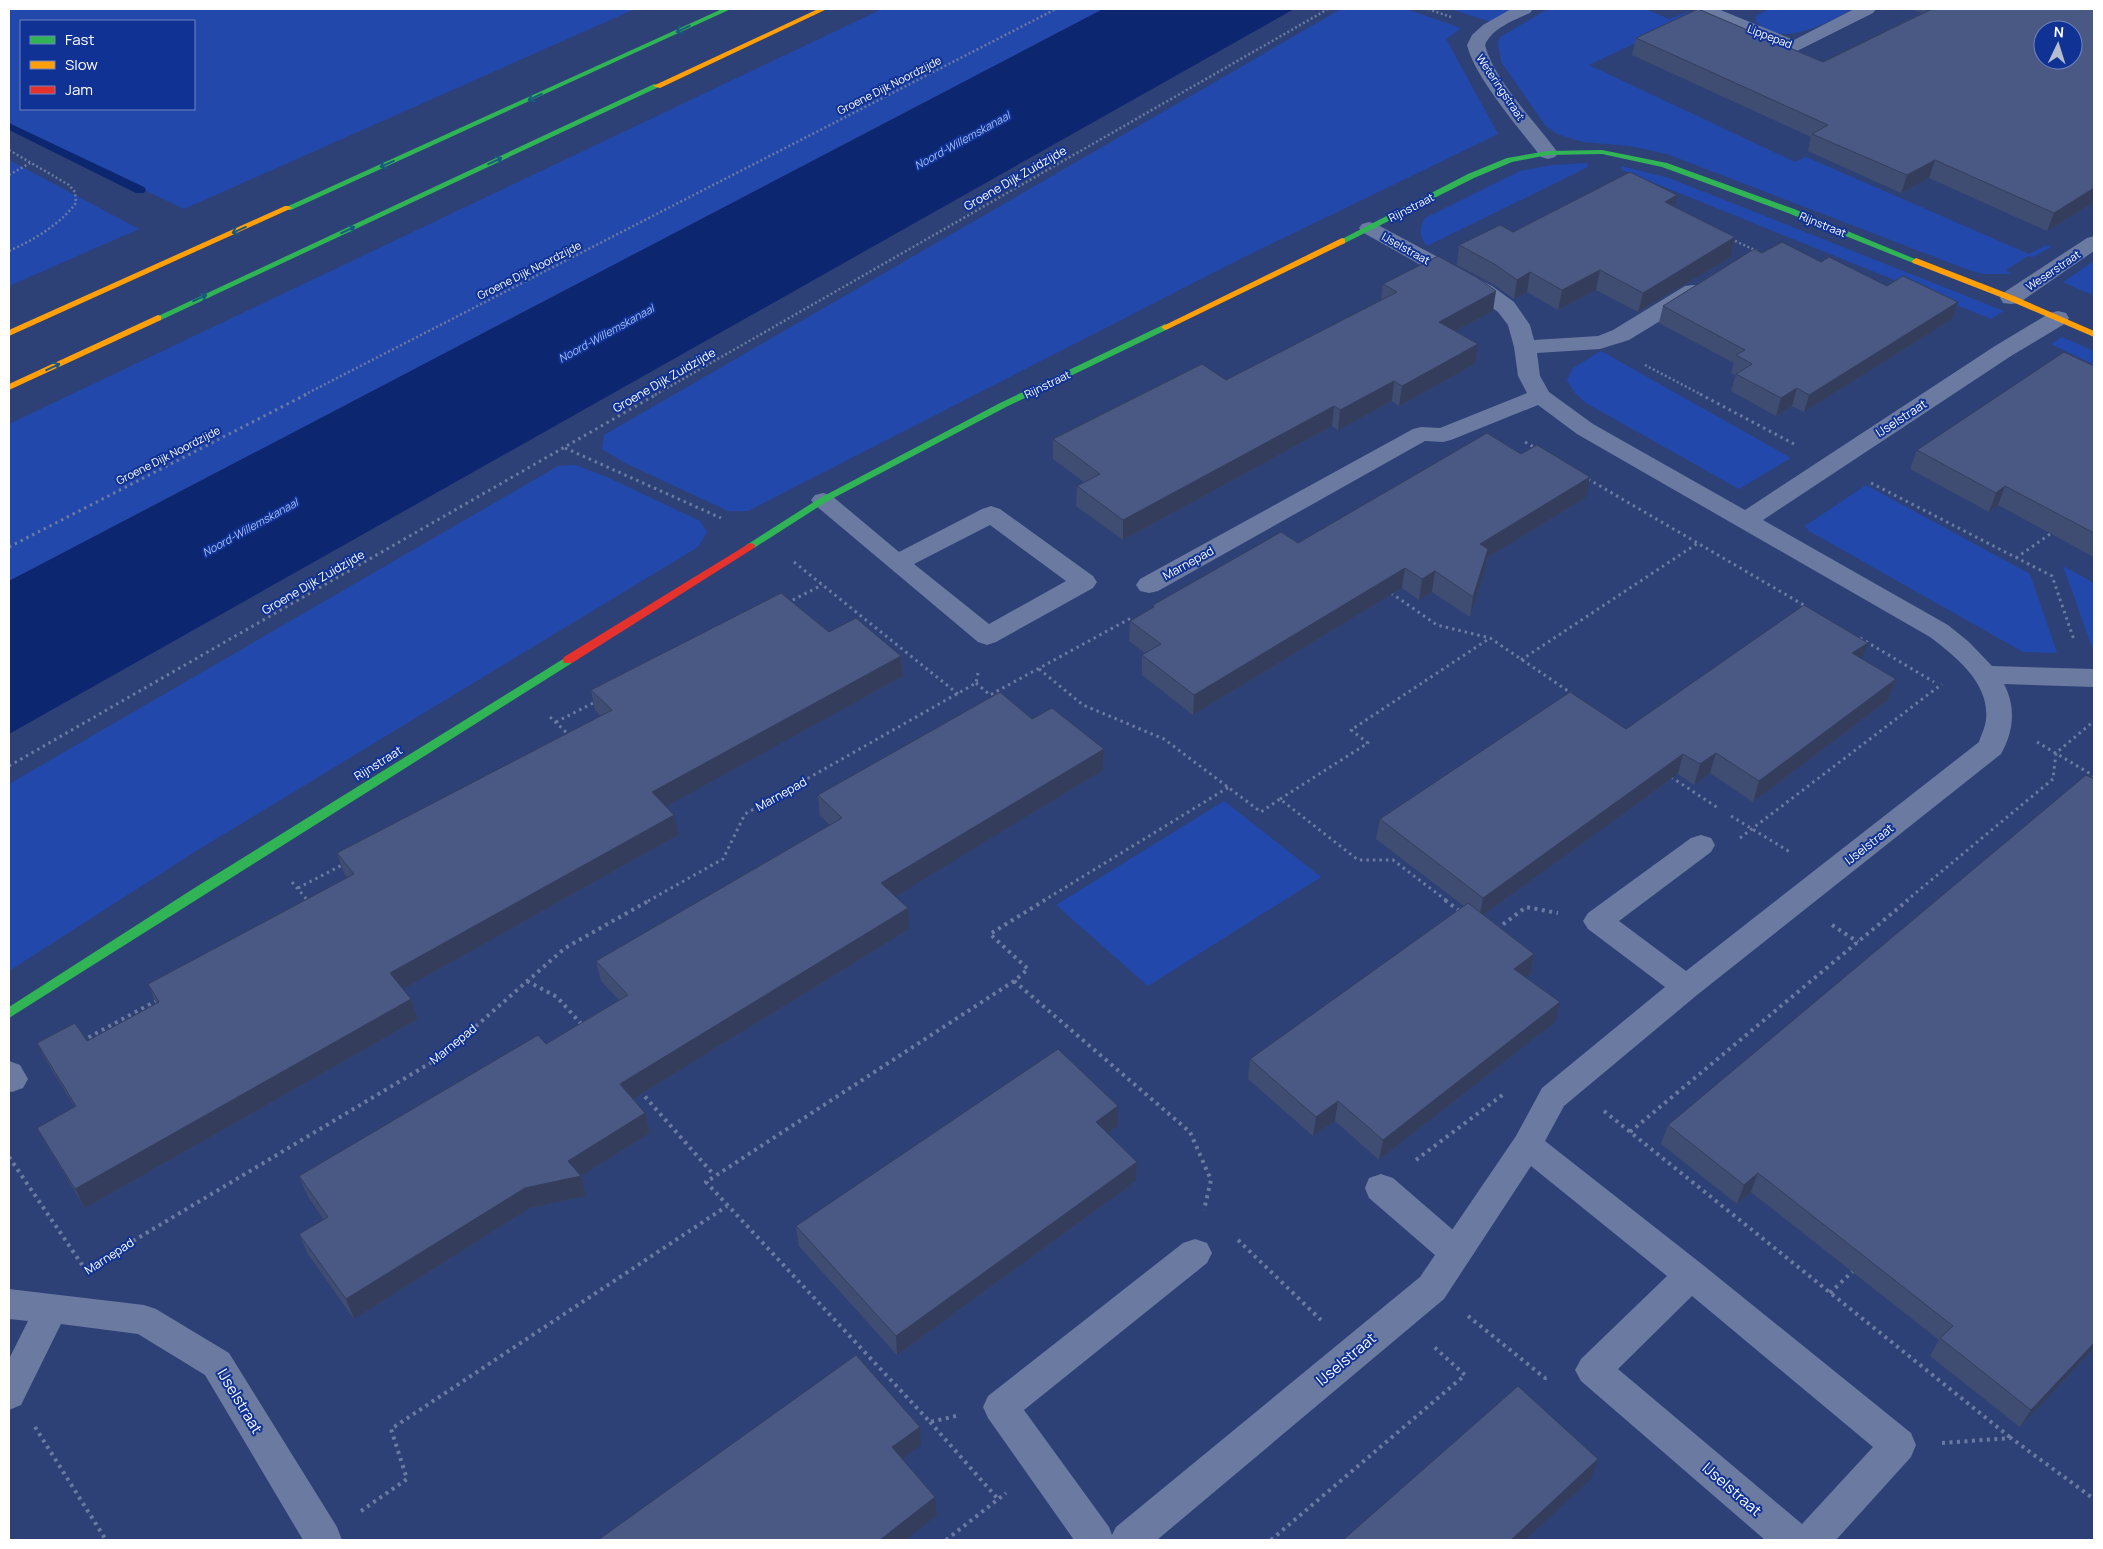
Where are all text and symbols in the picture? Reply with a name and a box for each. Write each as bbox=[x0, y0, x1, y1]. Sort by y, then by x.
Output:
legend bbox=[20, 20, 195, 110]
north arrow bbox=[2033, 20, 2083, 70]
street label: Lippepad bbox=[1746, 21, 1794, 51]
text: N bbox=[2053, 22, 2065, 41]
one-way arrow bbox=[676, 25, 691, 34]
text: Fast bbox=[65, 29, 94, 50]
street label: Weteringstraat bbox=[1473, 51, 1529, 123]
street label: Groene Dijk Noordzijde bbox=[834, 52, 944, 118]
text: Slow bbox=[65, 54, 98, 75]
text: Jam bbox=[65, 79, 93, 100]
one-way arrow bbox=[528, 92, 543, 102]
water label: Noord-Willemskanaal bbox=[912, 107, 1014, 173]
street label: Groene Dijk Zuidzijde bbox=[961, 142, 1069, 214]
one-way arrow bbox=[487, 156, 502, 166]
one-way arrow bbox=[380, 159, 395, 169]
street label: Rijnstraat bbox=[1386, 189, 1436, 225]
street label: Rijnstraat bbox=[1797, 208, 1849, 240]
one-way arrow bbox=[340, 224, 355, 234]
one-way arrow bbox=[232, 226, 247, 236]
street label: IJselstraat bbox=[1379, 229, 1433, 267]
street label: Groene Dijk Noordzijde bbox=[474, 237, 584, 303]
street label: Weserstraat bbox=[2023, 246, 2083, 294]
one-way arrow bbox=[192, 293, 207, 303]
water label: Noord-Willemskanaal bbox=[556, 300, 658, 366]
street label: Groene Dijk Zuidzijde bbox=[610, 344, 718, 416]
one-way arrow bbox=[45, 361, 60, 371]
street label: Rijnstraat bbox=[1022, 366, 1072, 402]
street label: IJselstraat bbox=[1872, 395, 1930, 441]
street label: Groene Dijk Noordzijde bbox=[113, 422, 223, 488]
water label: Noord-Willemskanaal bbox=[200, 494, 302, 560]
street label: Marnepad bbox=[1159, 542, 1217, 584]
street label: Groene Dijk Zuidzijde bbox=[259, 546, 367, 618]
street label: Rijnstraat bbox=[351, 741, 405, 784]
street label: Marnepad bbox=[752, 773, 810, 815]
street label: IJselstraat bbox=[1841, 819, 1897, 868]
street label: Marnepad bbox=[426, 1020, 480, 1068]
street label: Marnepad bbox=[81, 1234, 137, 1278]
street label: IJselstraat bbox=[1312, 1328, 1380, 1390]
street label: IJselstraat bbox=[212, 1365, 268, 1437]
street label: IJselstraat bbox=[1698, 1457, 1766, 1521]

